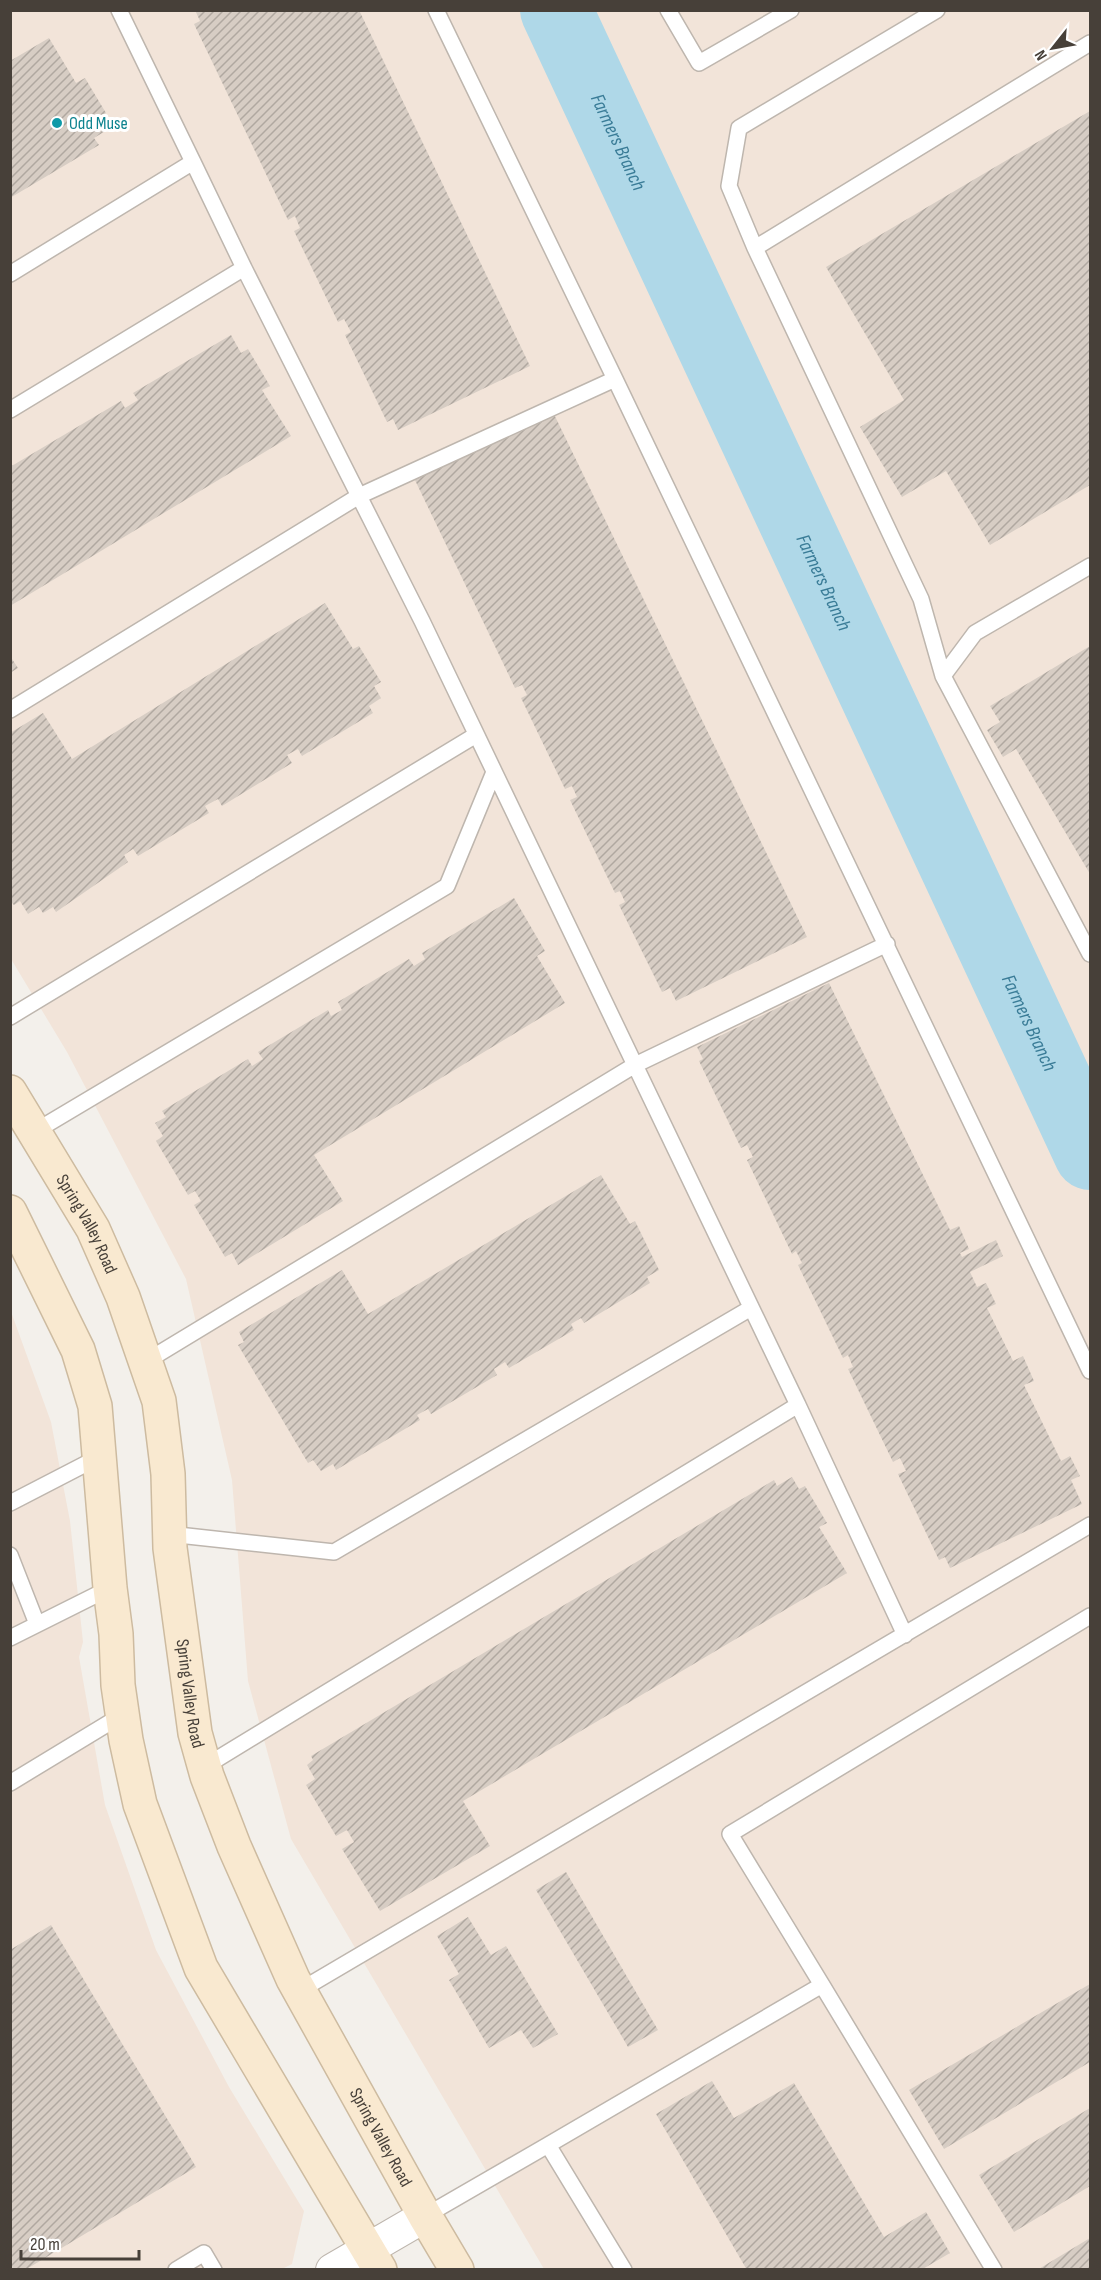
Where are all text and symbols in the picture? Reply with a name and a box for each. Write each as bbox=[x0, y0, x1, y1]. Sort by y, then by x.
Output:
north arrow bbox=[1023, 18, 1083, 78]
text: N bbox=[1031, 46, 1052, 64]
water label: Farmers Branch bbox=[585, 90, 651, 194]
place label: Odd Muse bbox=[69, 113, 128, 134]
marker: Odd Muse bbox=[50, 116, 64, 130]
water label: Farmers Branch bbox=[790, 531, 856, 635]
water label: Farmers Branch bbox=[996, 971, 1062, 1075]
street label: Spring Valley Road bbox=[52, 1171, 122, 1277]
street label: Spring Valley Road bbox=[172, 1638, 209, 1750]
street label: Spring Valley Road bbox=[345, 2084, 417, 2190]
scale bar bbox=[21, 2223, 140, 2261]
text: 20 m bbox=[30, 2234, 60, 2255]

